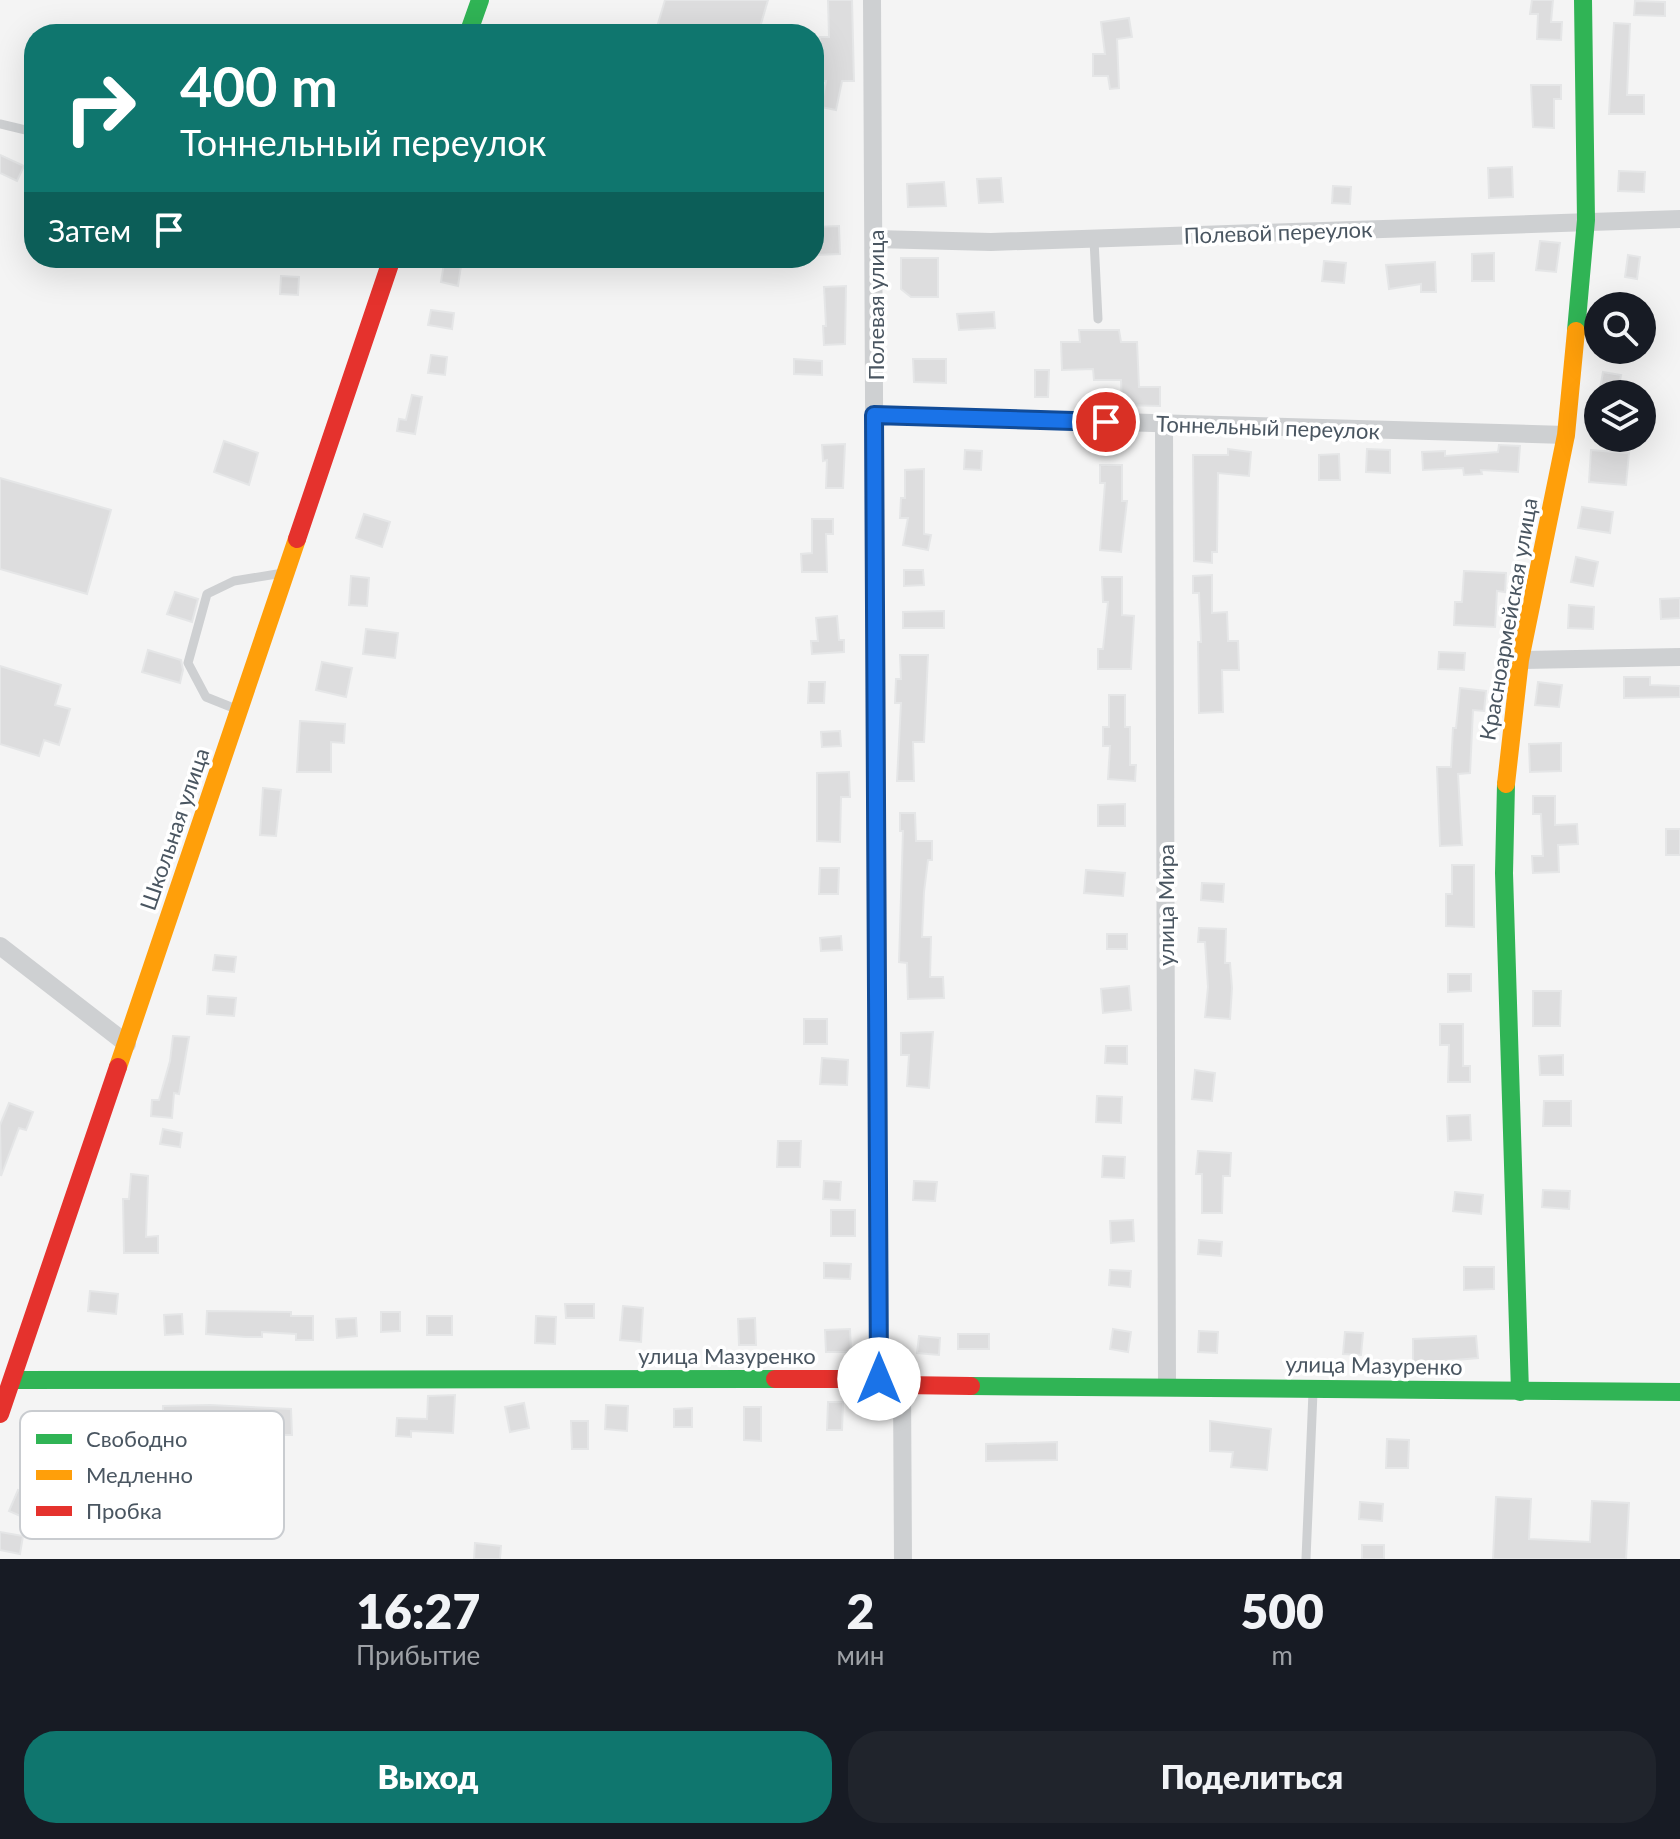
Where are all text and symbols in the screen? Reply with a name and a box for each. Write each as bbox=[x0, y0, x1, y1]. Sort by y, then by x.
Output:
text: 400 m bbox=[180, 52, 338, 119]
icon: right bbox=[48, 56, 152, 160]
text: Тоннельный переулок bbox=[180, 120, 546, 164]
icon: arrive bbox=[147, 208, 191, 252]
text: Затем bbox=[48, 212, 131, 248]
street label: Полевой переулок bbox=[1183, 215, 1373, 249]
street label: Полевая улица bbox=[862, 230, 889, 380]
map controls bbox=[1584, 292, 1656, 452]
button: search bbox=[1584, 292, 1656, 364]
button: layers bbox=[1584, 380, 1656, 452]
pin bbox=[1072, 388, 1140, 456]
icon: arrive bbox=[1084, 400, 1128, 444]
street label: Тоннельный переулок bbox=[1156, 410, 1381, 444]
street label: Красноармейская улица bbox=[1473, 496, 1543, 742]
street label: Школьная улица bbox=[134, 744, 214, 914]
street label: улица Мира bbox=[1152, 844, 1179, 966]
position arrow bbox=[837, 1337, 921, 1421]
street label: улица Мазуренко bbox=[638, 1342, 816, 1369]
street label: улица Мазуренко bbox=[1285, 1350, 1463, 1380]
legend bbox=[20, 1411, 284, 1539]
text: Свободно bbox=[86, 1425, 187, 1452]
text: Медленно bbox=[86, 1461, 193, 1488]
text: Пробка bbox=[86, 1497, 162, 1524]
text: 16:27 bbox=[356, 1582, 480, 1639]
text: 2 bbox=[846, 1582, 874, 1639]
text: 500 bbox=[1240, 1582, 1324, 1639]
text: Прибытие bbox=[356, 1639, 480, 1671]
text: мин bbox=[836, 1639, 884, 1671]
text: m bbox=[1271, 1639, 1293, 1671]
button: Выход bbox=[24, 1731, 832, 1823]
button: Поделиться bbox=[848, 1731, 1656, 1823]

